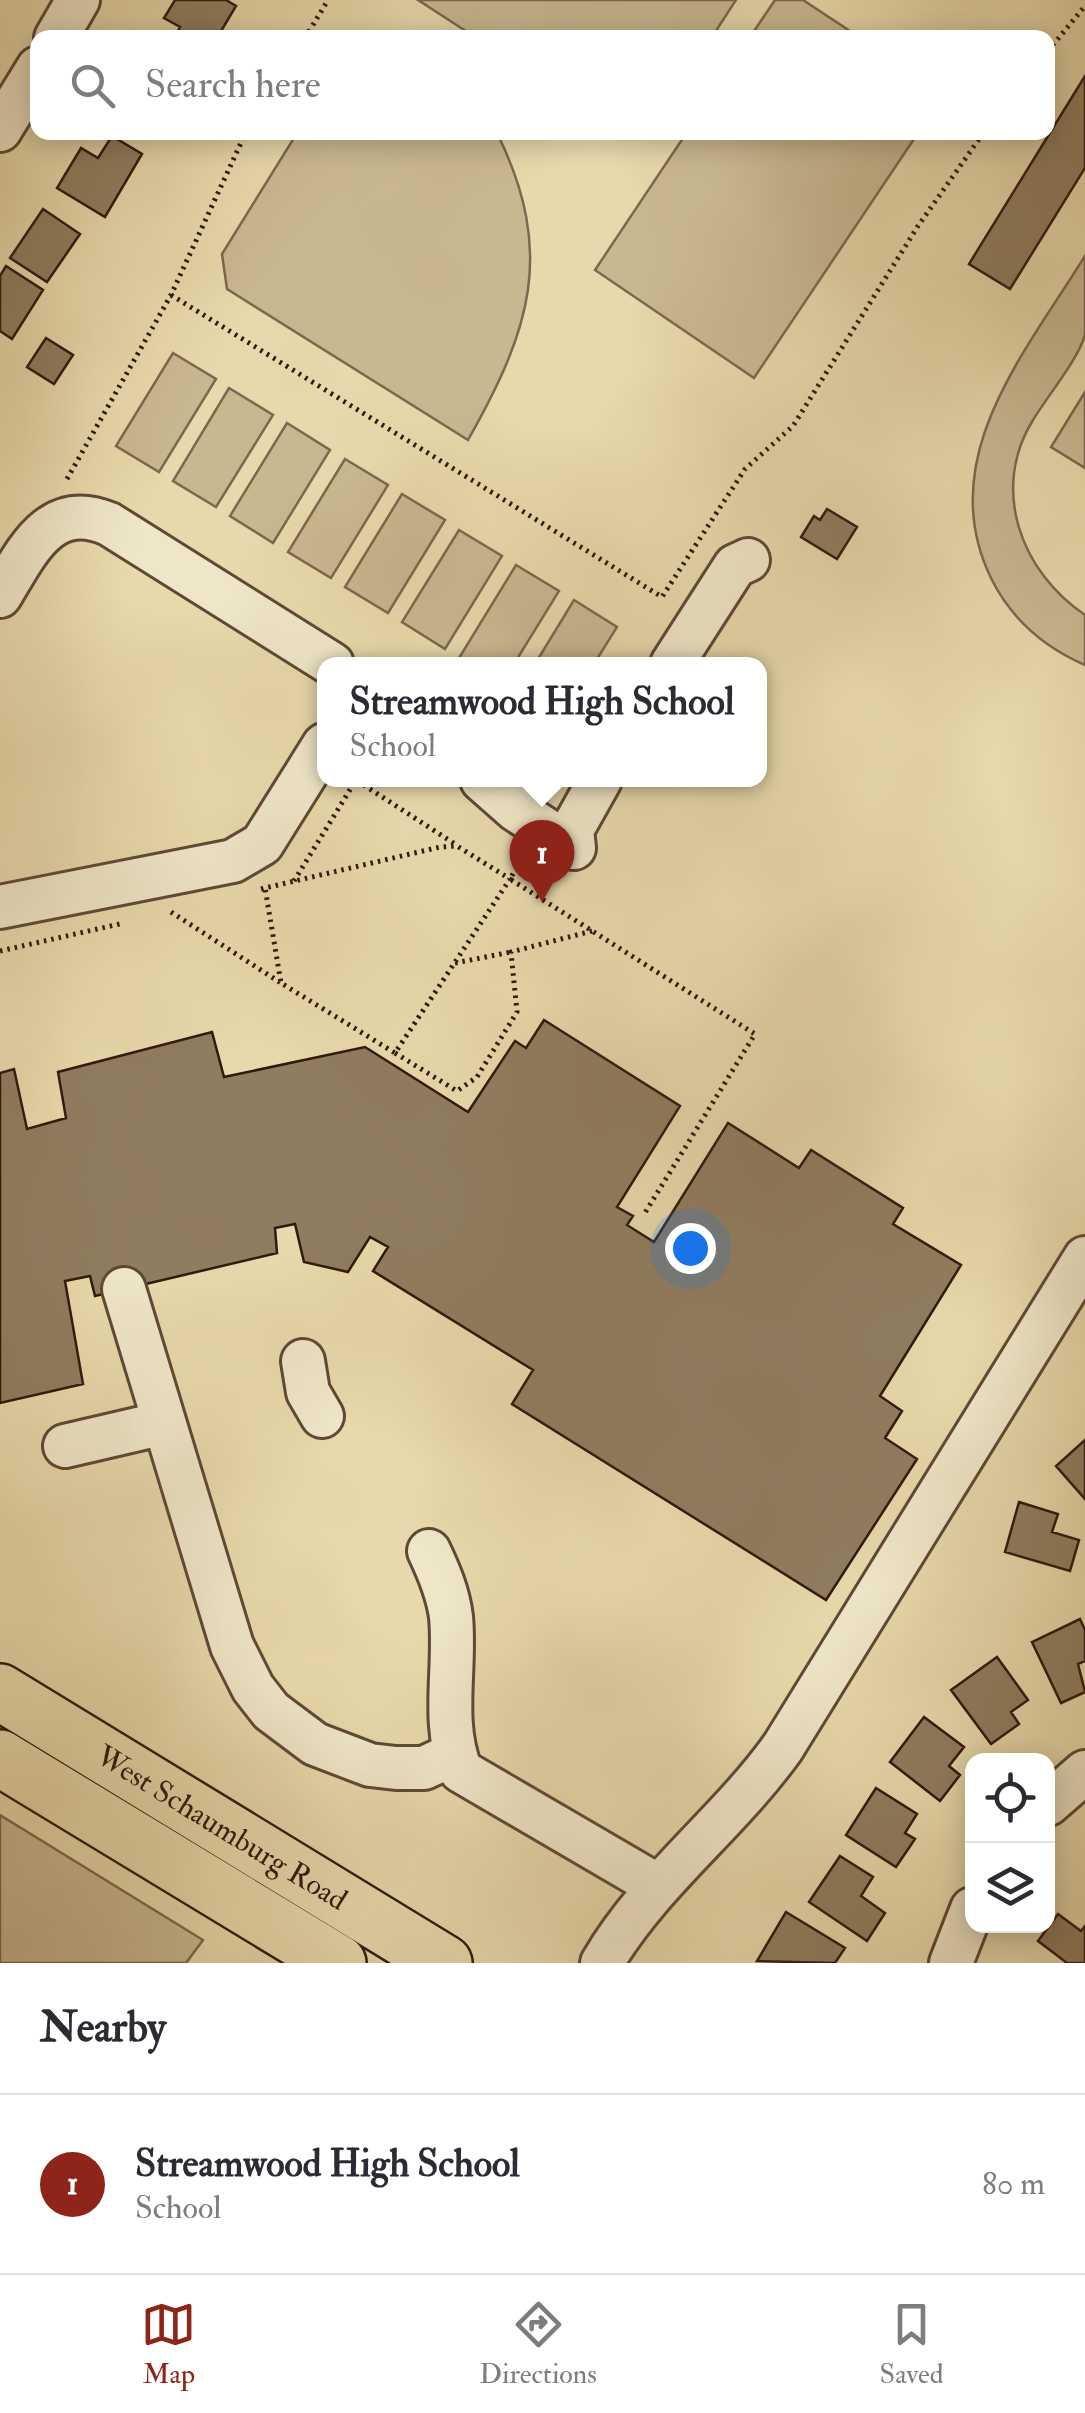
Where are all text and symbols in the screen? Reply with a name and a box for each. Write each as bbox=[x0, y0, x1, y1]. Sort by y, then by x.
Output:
search box bbox=[30, 30, 1055, 140]
icon: search bbox=[65, 58, 120, 113]
text: Search here bbox=[145, 61, 321, 109]
popup bbox=[317, 657, 767, 787]
text: Streamwood High School bbox=[350, 678, 734, 726]
text: School bbox=[350, 726, 436, 766]
pin: 1 bbox=[510, 820, 574, 902]
your location bbox=[665, 1223, 716, 1274]
street label: West Schaumburg Road bbox=[89, 1737, 354, 1919]
map controls bbox=[965, 1753, 1055, 1933]
button: locate bbox=[965, 1753, 1055, 1843]
button: layers bbox=[965, 1843, 1055, 1933]
text: Nearby bbox=[40, 2002, 166, 2054]
text: Streamwood High School bbox=[135, 2140, 520, 2188]
text: 1 bbox=[67, 2164, 78, 2204]
text: 80 m bbox=[982, 2164, 1045, 2204]
text: School bbox=[135, 2188, 221, 2228]
tab: Map bbox=[141, 2297, 196, 2392]
tab: Directions bbox=[479, 2297, 597, 2392]
tab: Saved bbox=[880, 2297, 944, 2392]

